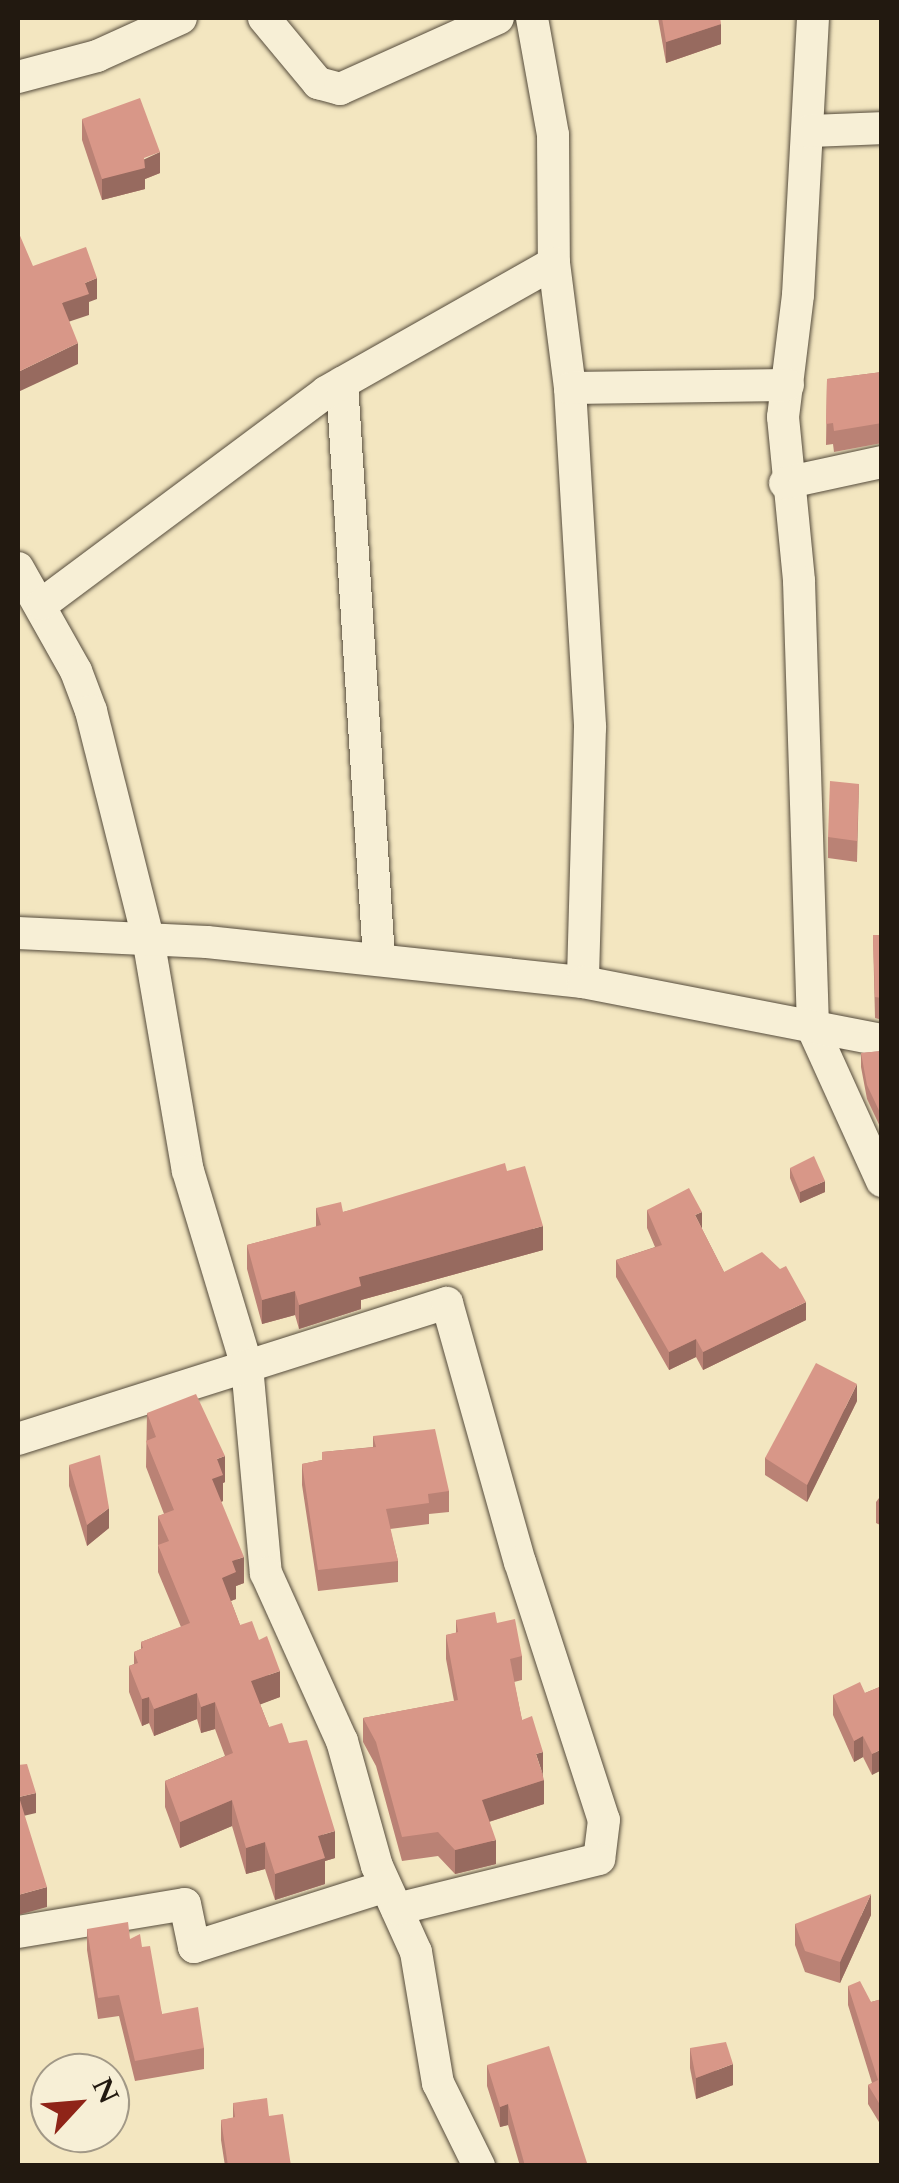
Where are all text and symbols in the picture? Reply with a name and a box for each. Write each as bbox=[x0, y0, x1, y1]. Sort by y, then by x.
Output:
north arrow bbox=[30, 2053, 130, 2153]
text: N bbox=[83, 2071, 128, 2110]

